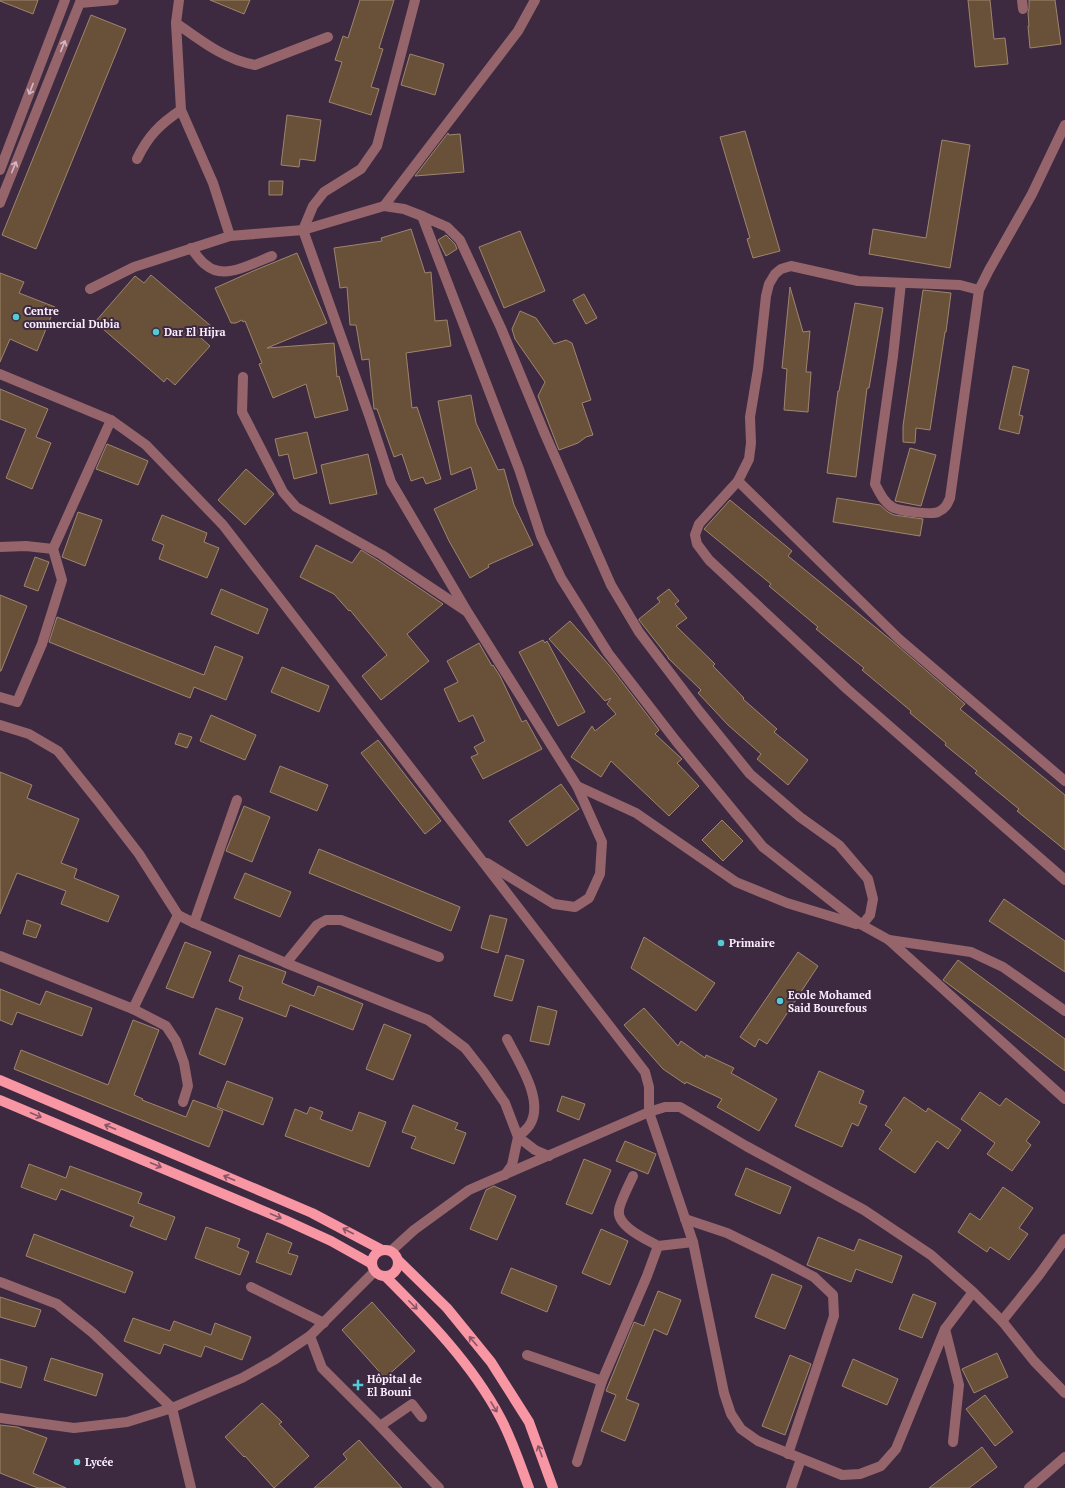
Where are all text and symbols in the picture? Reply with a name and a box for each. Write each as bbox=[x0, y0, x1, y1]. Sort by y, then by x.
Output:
one-way arrow bbox=[59, 40, 67, 52]
one-way arrow bbox=[27, 82, 35, 94]
one-way arrow bbox=[11, 161, 19, 173]
place label: Centre commercial Dubia bbox=[24, 304, 120, 331]
marker: Centre commercial Dubia bbox=[11, 312, 21, 322]
place label: Dar El Hijra bbox=[164, 325, 226, 339]
marker: Dar El Hijra bbox=[151, 327, 161, 337]
place label: Primaire bbox=[729, 936, 775, 950]
marker: Primaire bbox=[716, 938, 726, 948]
place label: Ecole Mohamed Said Bourefous bbox=[788, 988, 872, 1015]
marker: Ecole Mohamed Said Bourefous bbox=[775, 996, 785, 1006]
one-way arrow bbox=[29, 1112, 41, 1119]
one-way arrow bbox=[104, 1122, 116, 1130]
one-way arrow bbox=[149, 1162, 161, 1170]
one-way arrow bbox=[224, 1174, 236, 1181]
one-way arrow bbox=[269, 1212, 281, 1220]
one-way arrow bbox=[342, 1227, 354, 1235]
one-way arrow bbox=[409, 1300, 418, 1310]
one-way arrow bbox=[469, 1335, 478, 1346]
place label: Hôpital de El Bouni bbox=[367, 1372, 422, 1399]
marker: Hôpital de El Bouni bbox=[352, 1379, 364, 1391]
one-way arrow bbox=[490, 1401, 498, 1413]
one-way arrow bbox=[535, 1446, 543, 1458]
place label: Lycée bbox=[85, 1455, 114, 1469]
marker: Lycée bbox=[72, 1457, 82, 1467]

